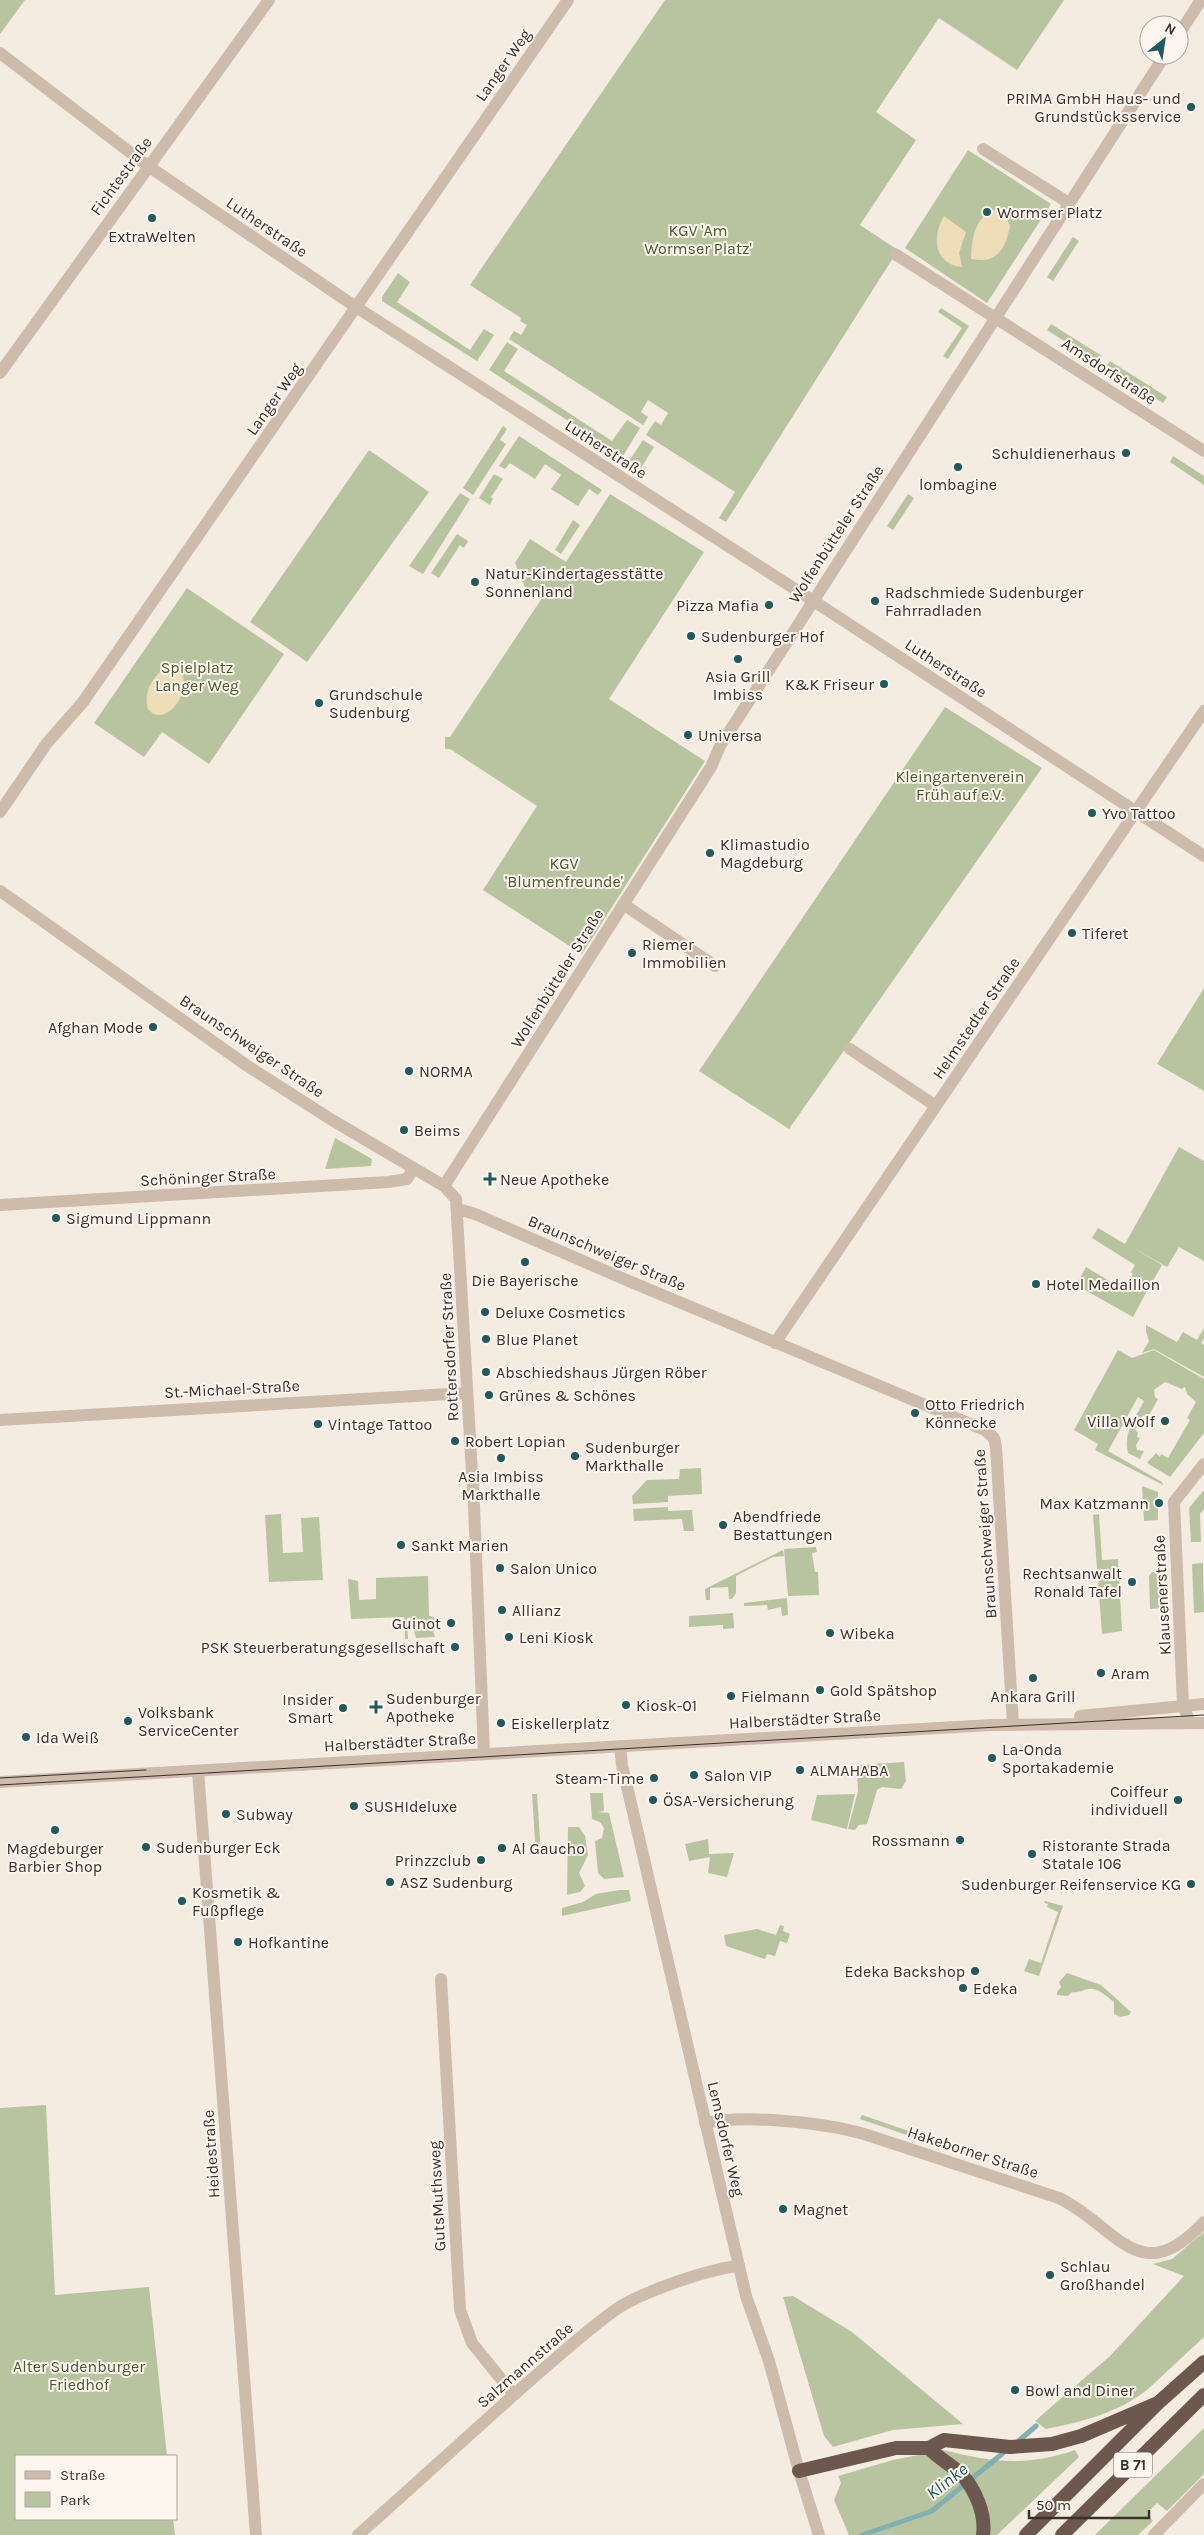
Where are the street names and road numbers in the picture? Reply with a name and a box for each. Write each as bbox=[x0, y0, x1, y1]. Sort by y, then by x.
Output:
street label: Langer Weg bbox=[471, 25, 535, 105]
street label: Fichtestraße bbox=[86, 133, 156, 219]
street label: Lutherstraße bbox=[223, 193, 311, 261]
street label: Amsdorfstraße bbox=[1058, 333, 1160, 409]
street label: Langer Weg bbox=[242, 359, 306, 439]
street label: Lutherstraße bbox=[561, 415, 651, 483]
street label: Wolfenbütteler Straße bbox=[784, 462, 888, 606]
street label: Lutherstraße bbox=[901, 634, 991, 702]
street label: Wolfenbütteler Straße bbox=[506, 905, 608, 1051]
street label: Helmstedter Straße bbox=[928, 954, 1024, 1082]
street label: Braunschweiger Straße bbox=[176, 991, 328, 1101]
street label: Schöninger Straße bbox=[140, 1164, 276, 1190]
street label: Braunschweiger Straße bbox=[525, 1211, 689, 1295]
street label: Rottersdorfer Straße bbox=[436, 1272, 462, 1422]
street label: St.-Michael-Straße bbox=[164, 1376, 300, 1402]
street label: Braunschweiger Straße bbox=[970, 1449, 1000, 1619]
street label: Klausenerstraße bbox=[1149, 1535, 1175, 1655]
street label: Halberstädter Straße bbox=[728, 1706, 882, 1732]
street label: Halberstädter Straße bbox=[323, 1729, 477, 1755]
street label: Lemsdorfer Weg bbox=[704, 2080, 748, 2198]
street label: Heidestraße bbox=[198, 2109, 224, 2199]
street label: Hakeborner Straße bbox=[905, 2122, 1041, 2182]
street label: GutsMuthsweg bbox=[425, 2140, 449, 2252]
street label: Salzmannstraße bbox=[473, 2318, 577, 2412]
road number: B 71 bbox=[1114, 2452, 1152, 2478]

